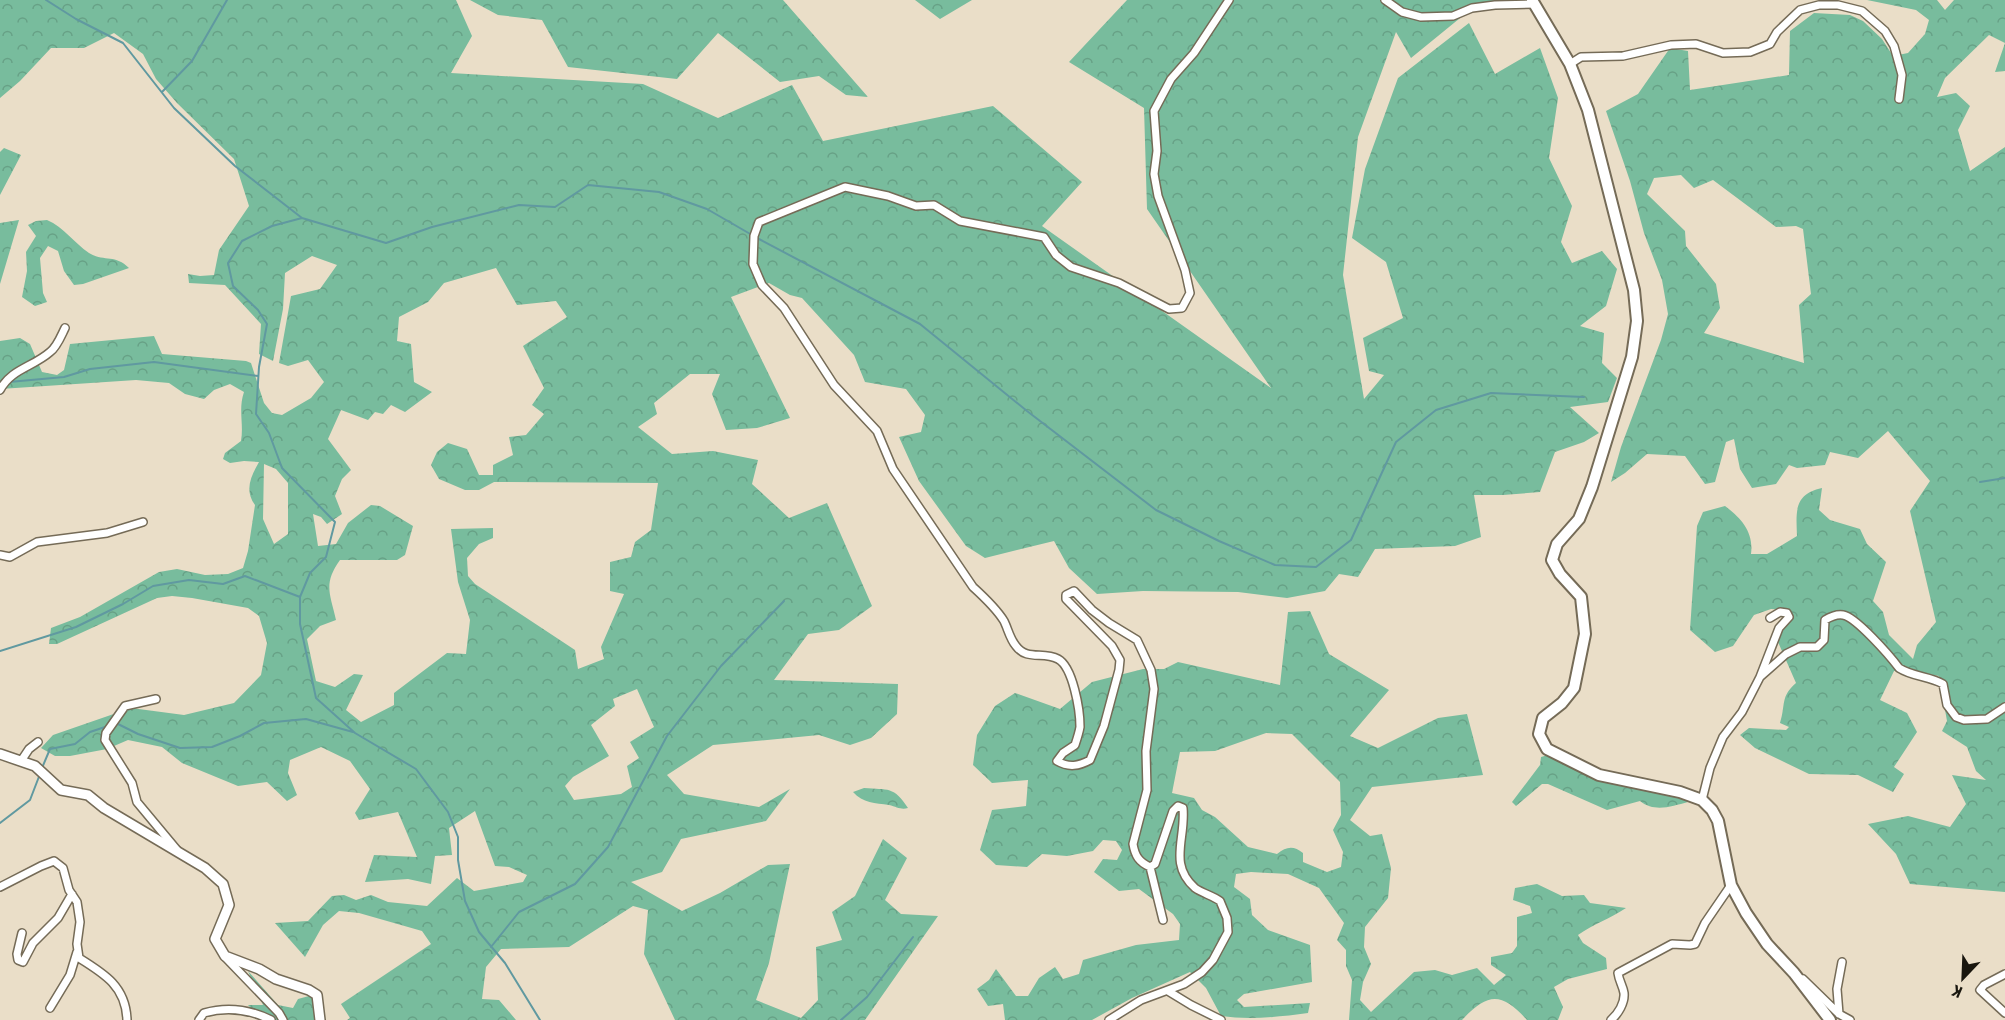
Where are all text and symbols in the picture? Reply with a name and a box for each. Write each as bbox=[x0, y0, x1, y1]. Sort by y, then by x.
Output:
north arrow bbox=[1933, 948, 1993, 1008]
text: K bbox=[1949, 981, 1965, 1002]

